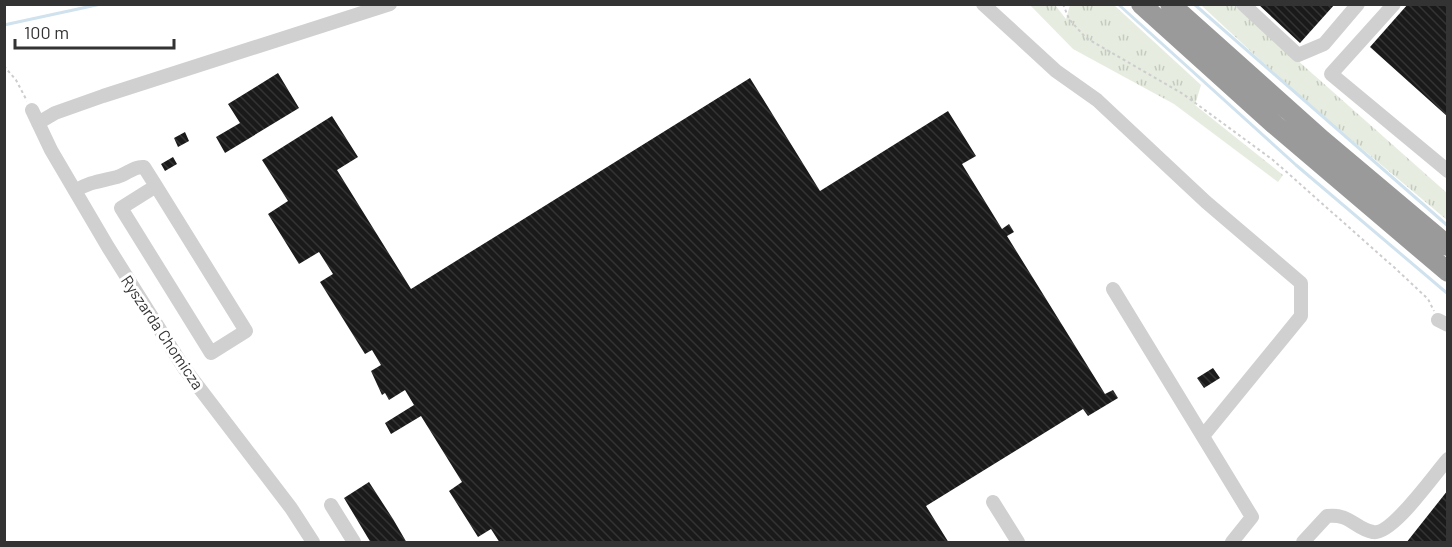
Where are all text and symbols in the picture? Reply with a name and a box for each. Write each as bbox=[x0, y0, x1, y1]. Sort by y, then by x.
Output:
scale bar bbox=[15, 12, 174, 50]
text: 100 m bbox=[24, 21, 69, 43]
street label: Ryszarda Chomicza bbox=[118, 271, 208, 393]

